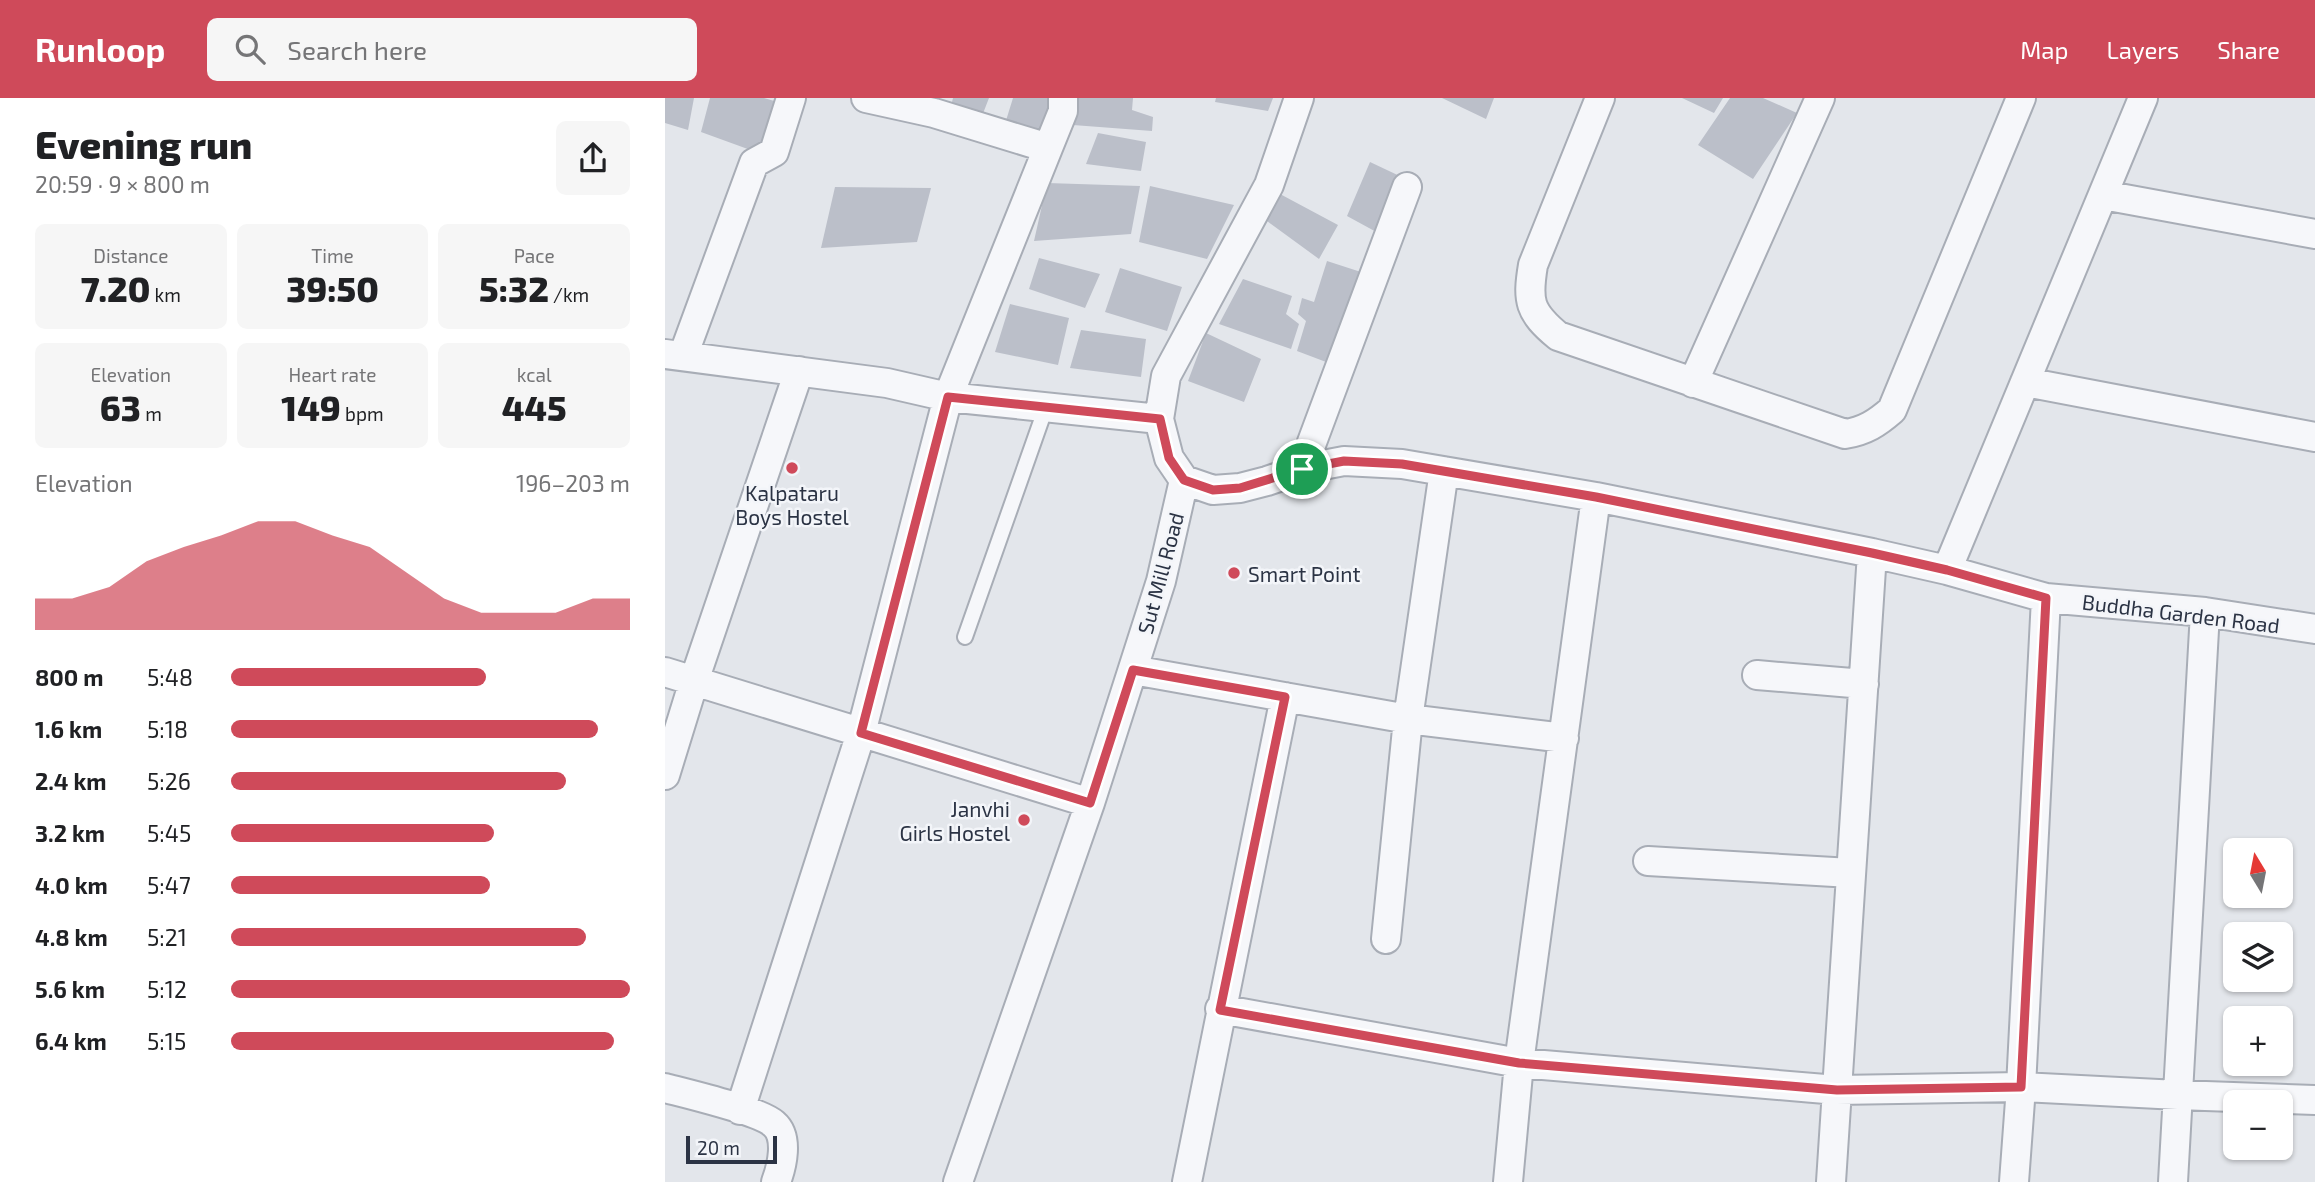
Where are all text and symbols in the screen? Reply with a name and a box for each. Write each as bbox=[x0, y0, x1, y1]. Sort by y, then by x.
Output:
search box bbox=[207, 18, 697, 81]
text: Runloop bbox=[35, 29, 165, 69]
icon: search bbox=[231, 30, 269, 68]
text: Search here bbox=[287, 34, 427, 65]
text: Map bbox=[2020, 35, 2068, 64]
text: Layers bbox=[2106, 35, 2179, 64]
text: Share bbox=[2217, 35, 2280, 64]
text: Evening run bbox=[35, 121, 252, 167]
button: share bbox=[556, 121, 630, 195]
text: 20:59 · 9 × 800 m bbox=[35, 170, 210, 198]
text: Distance bbox=[93, 244, 168, 267]
text: Time bbox=[311, 244, 354, 267]
text: Pace bbox=[514, 244, 555, 267]
text: 7.20 bbox=[81, 267, 150, 309]
text: 39:50 bbox=[286, 267, 379, 309]
text: 5:32 bbox=[479, 267, 549, 309]
text: km bbox=[150, 283, 181, 306]
text: /km bbox=[549, 283, 589, 306]
text: Elevation bbox=[91, 363, 171, 386]
text: Heart rate bbox=[289, 363, 376, 386]
text: kcal bbox=[517, 363, 552, 386]
text: 63 bbox=[100, 386, 141, 428]
text: 149 bbox=[281, 386, 341, 428]
text: 445 bbox=[502, 386, 567, 428]
text: m bbox=[141, 402, 162, 425]
text: bpm bbox=[341, 402, 384, 425]
pin bbox=[1272, 439, 1332, 499]
icon: arrive bbox=[1283, 450, 1321, 488]
marker: Kalpataru Boys Hostel bbox=[784, 460, 800, 476]
text: Elevation bbox=[35, 469, 133, 497]
text: 196–203 m bbox=[516, 469, 630, 497]
place label: Kalpataru Boys Hostel bbox=[735, 480, 849, 529]
street label: Sut Mill Road bbox=[1132, 509, 1188, 637]
place label: Smart Point bbox=[1248, 561, 1360, 586]
marker: Smart Point bbox=[1226, 565, 1242, 581]
street label: Buddha Garden Road bbox=[2081, 588, 2281, 638]
text: 800 m bbox=[35, 663, 104, 691]
text: 5:48 bbox=[147, 663, 193, 691]
text: 1.6 km bbox=[35, 715, 102, 743]
text: 5:18 bbox=[147, 715, 188, 743]
text: 2.4 km bbox=[35, 767, 107, 795]
text: 5:26 bbox=[147, 767, 191, 795]
place label: Janvhi Girls Hostel bbox=[899, 796, 1011, 845]
marker: Janvhi Girls Hostel bbox=[1016, 812, 1032, 828]
text: 3.2 km bbox=[35, 819, 105, 847]
text: 5:45 bbox=[147, 819, 191, 847]
north arrow bbox=[2223, 838, 2293, 908]
map controls bbox=[2223, 838, 2293, 1160]
text: 4.0 km bbox=[35, 871, 108, 899]
text: 5:47 bbox=[147, 871, 191, 899]
button: layers bbox=[2223, 922, 2293, 992]
text: 4.8 km bbox=[35, 923, 108, 951]
text: 5:21 bbox=[147, 923, 187, 951]
text: 5.6 km bbox=[35, 975, 105, 1003]
text: 5:12 bbox=[147, 975, 187, 1003]
button: + bbox=[2223, 1006, 2293, 1076]
text: 6.4 km bbox=[35, 1027, 107, 1055]
text: 5:15 bbox=[147, 1027, 186, 1055]
button: − bbox=[2223, 1090, 2293, 1160]
scale bar bbox=[686, 1133, 777, 1165]
text: 20 m bbox=[697, 1136, 740, 1159]

